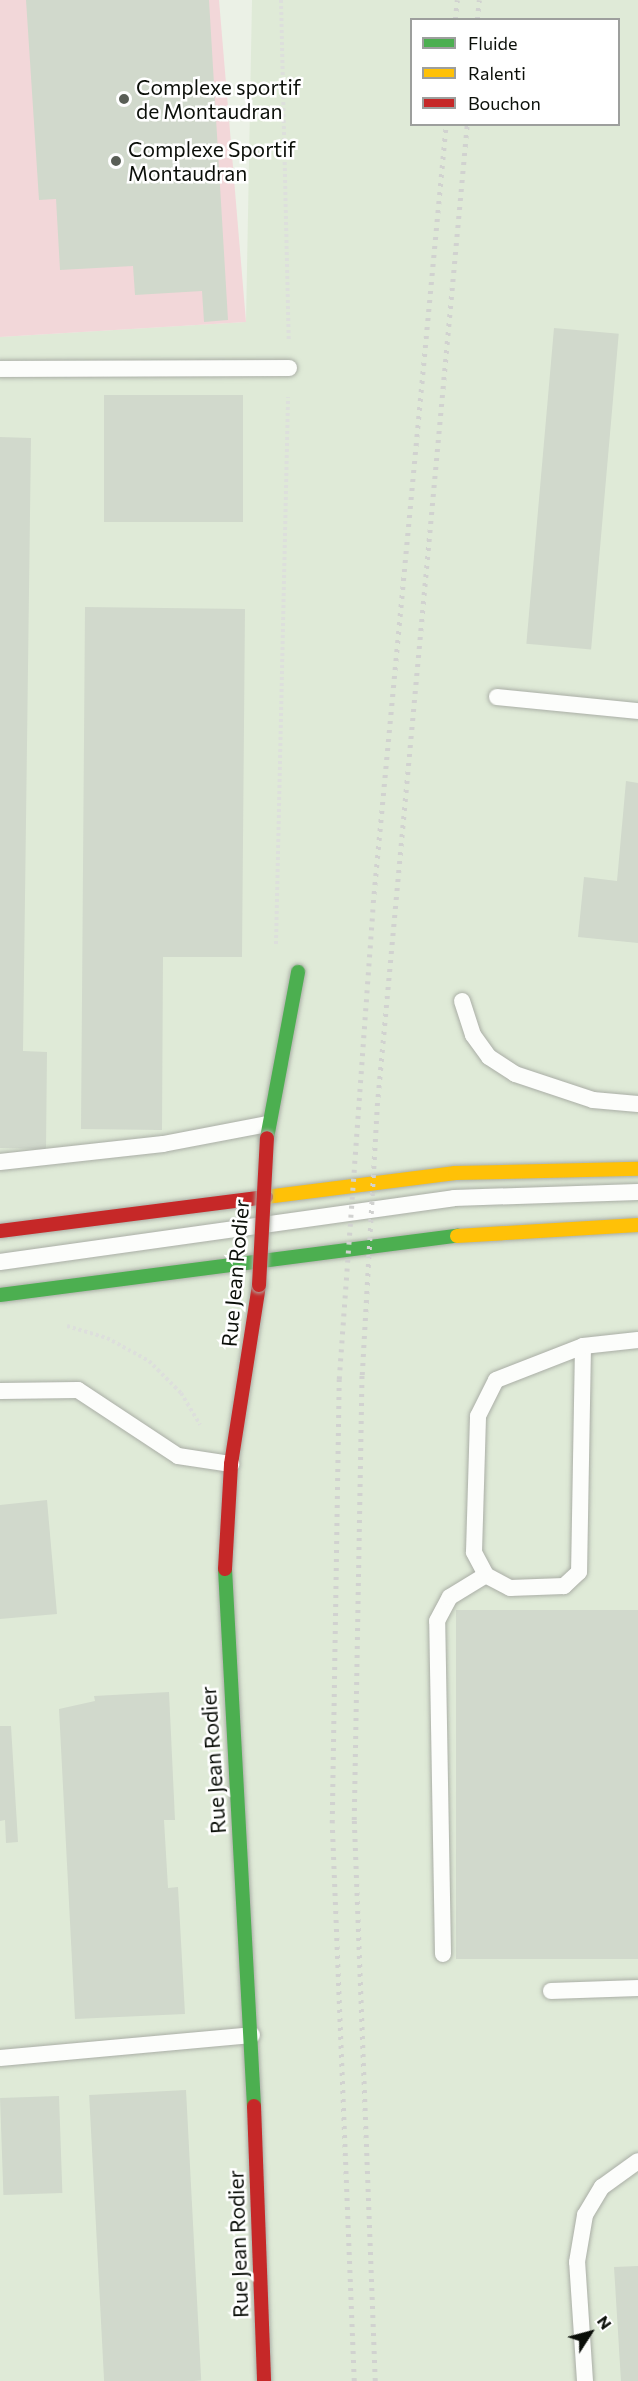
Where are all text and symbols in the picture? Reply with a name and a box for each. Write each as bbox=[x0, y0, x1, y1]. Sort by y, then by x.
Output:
legend bbox=[410, 18, 620, 126]
text: Fluide bbox=[468, 32, 517, 54]
text: Ralenti bbox=[468, 62, 526, 84]
place label: Complexe sportif de Montaudran bbox=[136, 74, 301, 124]
marker: Complexe sportif de Montaudran bbox=[117, 92, 131, 106]
text: Bouchon bbox=[468, 92, 541, 114]
place label: Complexe Sportif Montaudran bbox=[128, 136, 296, 186]
marker: Complexe Sportif Montaudran bbox=[109, 154, 123, 168]
street label: Rue Jean Rodier bbox=[216, 1198, 254, 1348]
street label: Rue Jean Rodier bbox=[195, 1685, 231, 1835]
street label: Rue Jean Rodier bbox=[223, 2170, 253, 2318]
north arrow bbox=[560, 2303, 620, 2363]
text: N bbox=[594, 2312, 616, 2333]

